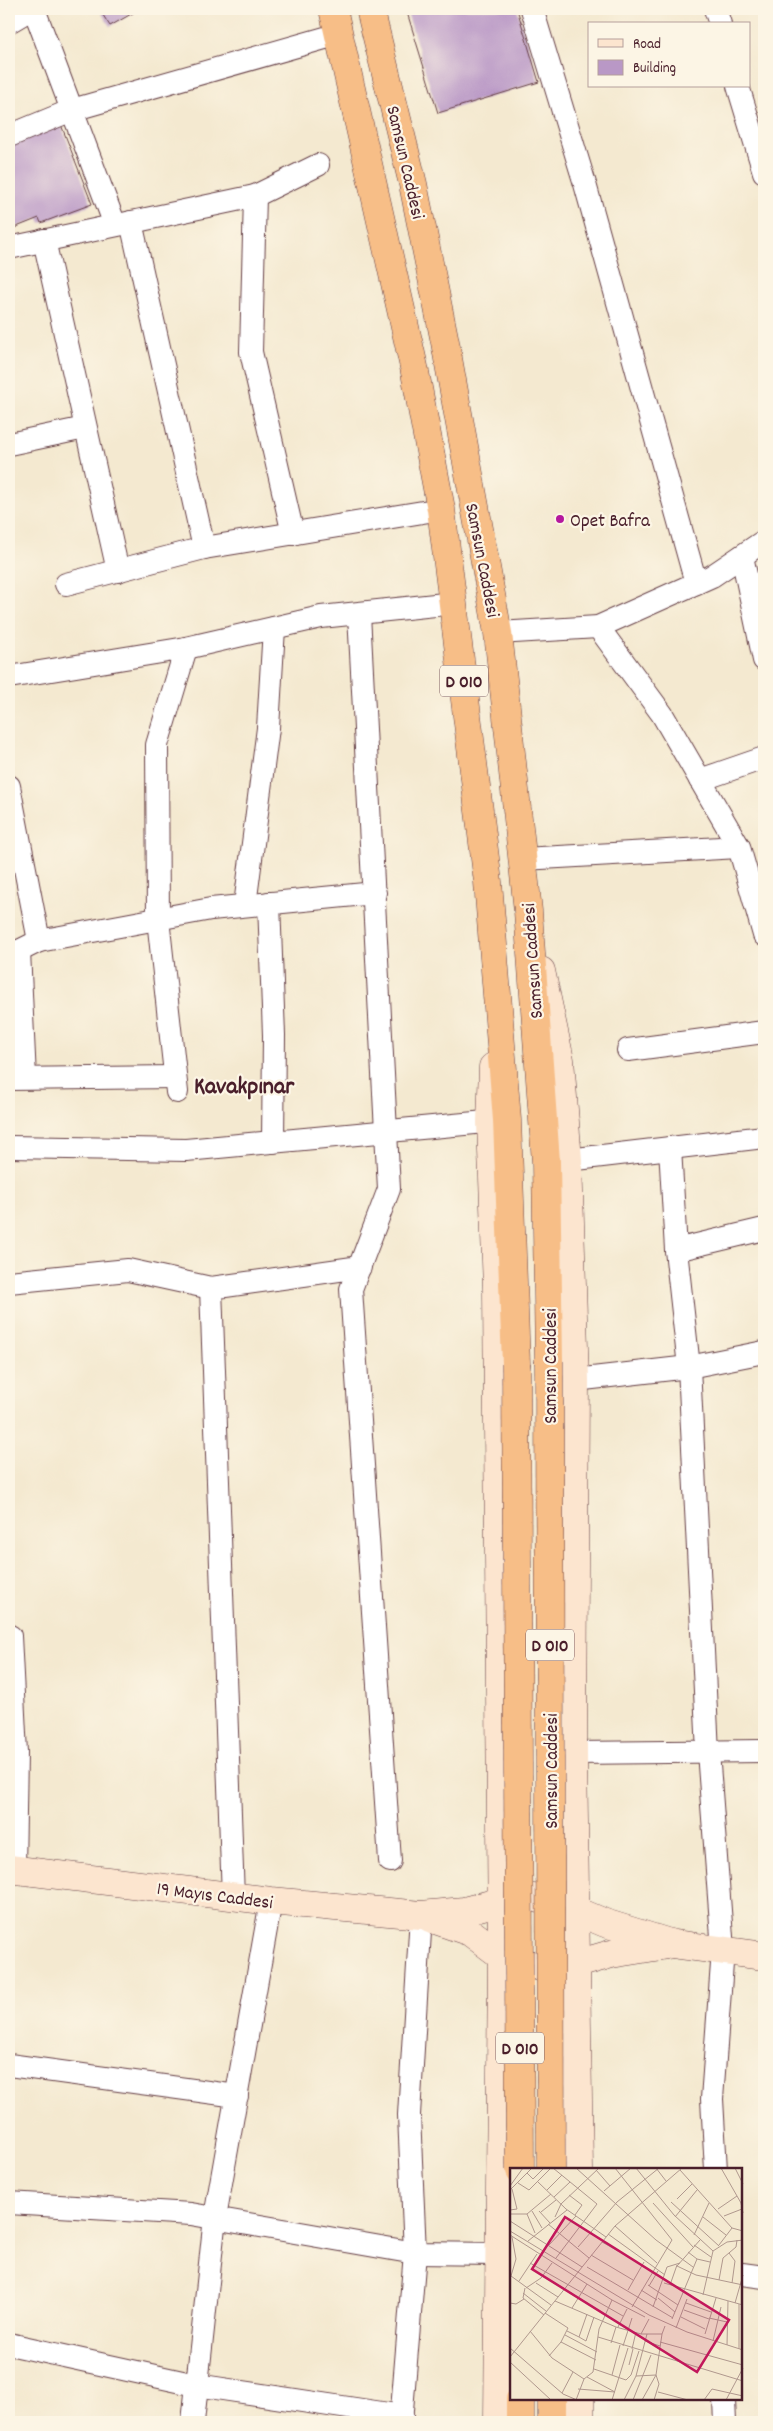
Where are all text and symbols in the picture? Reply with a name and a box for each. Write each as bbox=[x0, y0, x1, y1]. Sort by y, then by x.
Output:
legend bbox=[588, 22, 750, 88]
text: Road bbox=[633, 34, 661, 56]
text: Building bbox=[633, 58, 676, 80]
street label: Samsun Caddesi bbox=[377, 103, 430, 223]
street label: Samsun Caddesi bbox=[456, 501, 505, 620]
place label: Opet Bafra bbox=[570, 509, 651, 536]
marker: Opet Bafra bbox=[554, 513, 566, 525]
road number: D 010 bbox=[440, 666, 488, 696]
street label: Samsun Caddesi bbox=[517, 902, 552, 1019]
district label: Kavakpınar bbox=[194, 1071, 295, 1105]
street label: Samsun Caddesi bbox=[539, 1308, 566, 1424]
road number: D 010 bbox=[526, 1630, 574, 1660]
street label: Samsun Caddesi bbox=[540, 1713, 567, 1829]
street label: 19 Mayıs Caddesi bbox=[155, 1877, 275, 1918]
road number: D 010 bbox=[496, 2032, 544, 2064]
inset map bbox=[510, 2168, 743, 2401]

